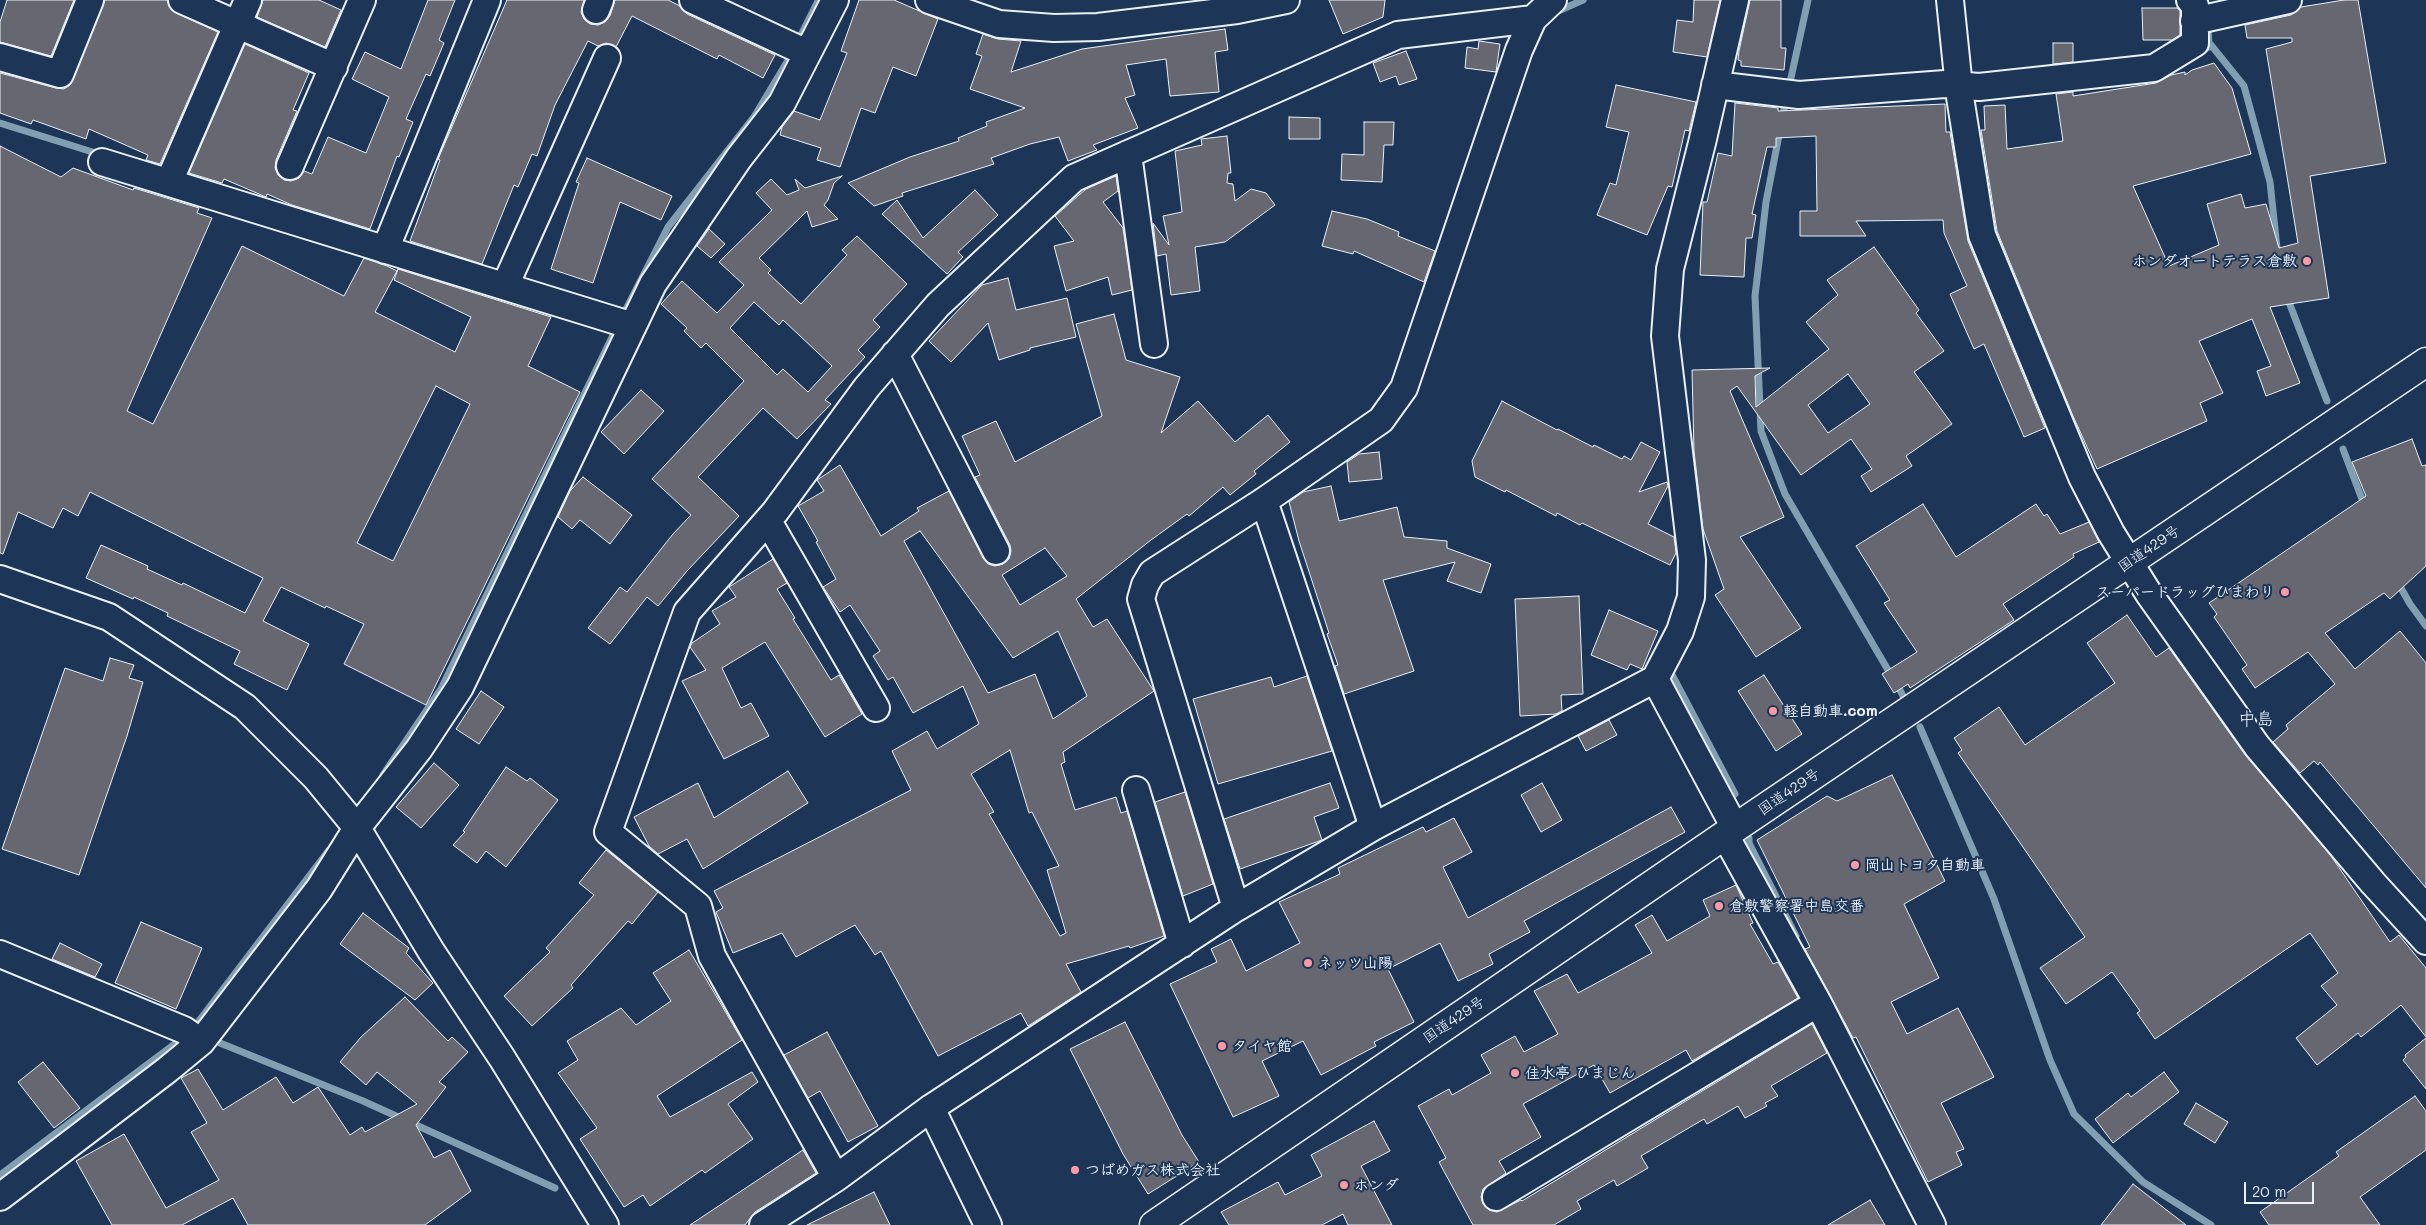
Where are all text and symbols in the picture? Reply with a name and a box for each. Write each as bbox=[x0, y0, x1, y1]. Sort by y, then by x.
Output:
place label: ホンダオートテラス倉敷 bbox=[2132, 252, 2297, 270]
marker: ホンダオートテラス倉敷 bbox=[2301, 255, 2313, 267]
street label: 国道429号 bbox=[2115, 522, 2183, 576]
place label: スーパードラッグひまわり bbox=[2096, 583, 2275, 601]
marker: スーパードラッグひまわり bbox=[2279, 586, 2291, 598]
place label: 軽自動車.com bbox=[1783, 702, 1878, 720]
marker: 軽自動車.com bbox=[1767, 705, 1779, 717]
district label: 中島 bbox=[2238, 708, 2274, 730]
street label: 国道429号 bbox=[1755, 765, 1823, 819]
place label: 岡山トヨタ自動車 bbox=[1865, 856, 1985, 874]
marker: 岡山トヨタ自動車 bbox=[1849, 859, 1861, 871]
place label: 倉敷警察署中島交番 bbox=[1729, 897, 1864, 915]
marker: 倉敷警察署中島交番 bbox=[1713, 900, 1725, 912]
place label: ネッツ山陽 bbox=[1318, 954, 1393, 972]
marker: ネッツ山陽 bbox=[1302, 957, 1314, 969]
street label: 国道429号 bbox=[1420, 993, 1488, 1047]
place label: タイヤ館 bbox=[1232, 1037, 1292, 1055]
marker: タイヤ館 bbox=[1216, 1040, 1228, 1052]
place label: 佳水亭 ひまじん bbox=[1525, 1064, 1635, 1082]
marker: 佳水亭 ひまじん bbox=[1509, 1067, 1521, 1079]
place label: つばめガス株式会社 bbox=[1085, 1161, 1220, 1179]
marker: つばめガス株式会社 bbox=[1069, 1164, 1081, 1176]
scale bar bbox=[2246, 1172, 2316, 1204]
place label: ホンダ bbox=[1354, 1176, 1399, 1194]
marker: ホンダ bbox=[1338, 1179, 1350, 1191]
text: 20 m bbox=[2252, 1181, 2286, 1201]

